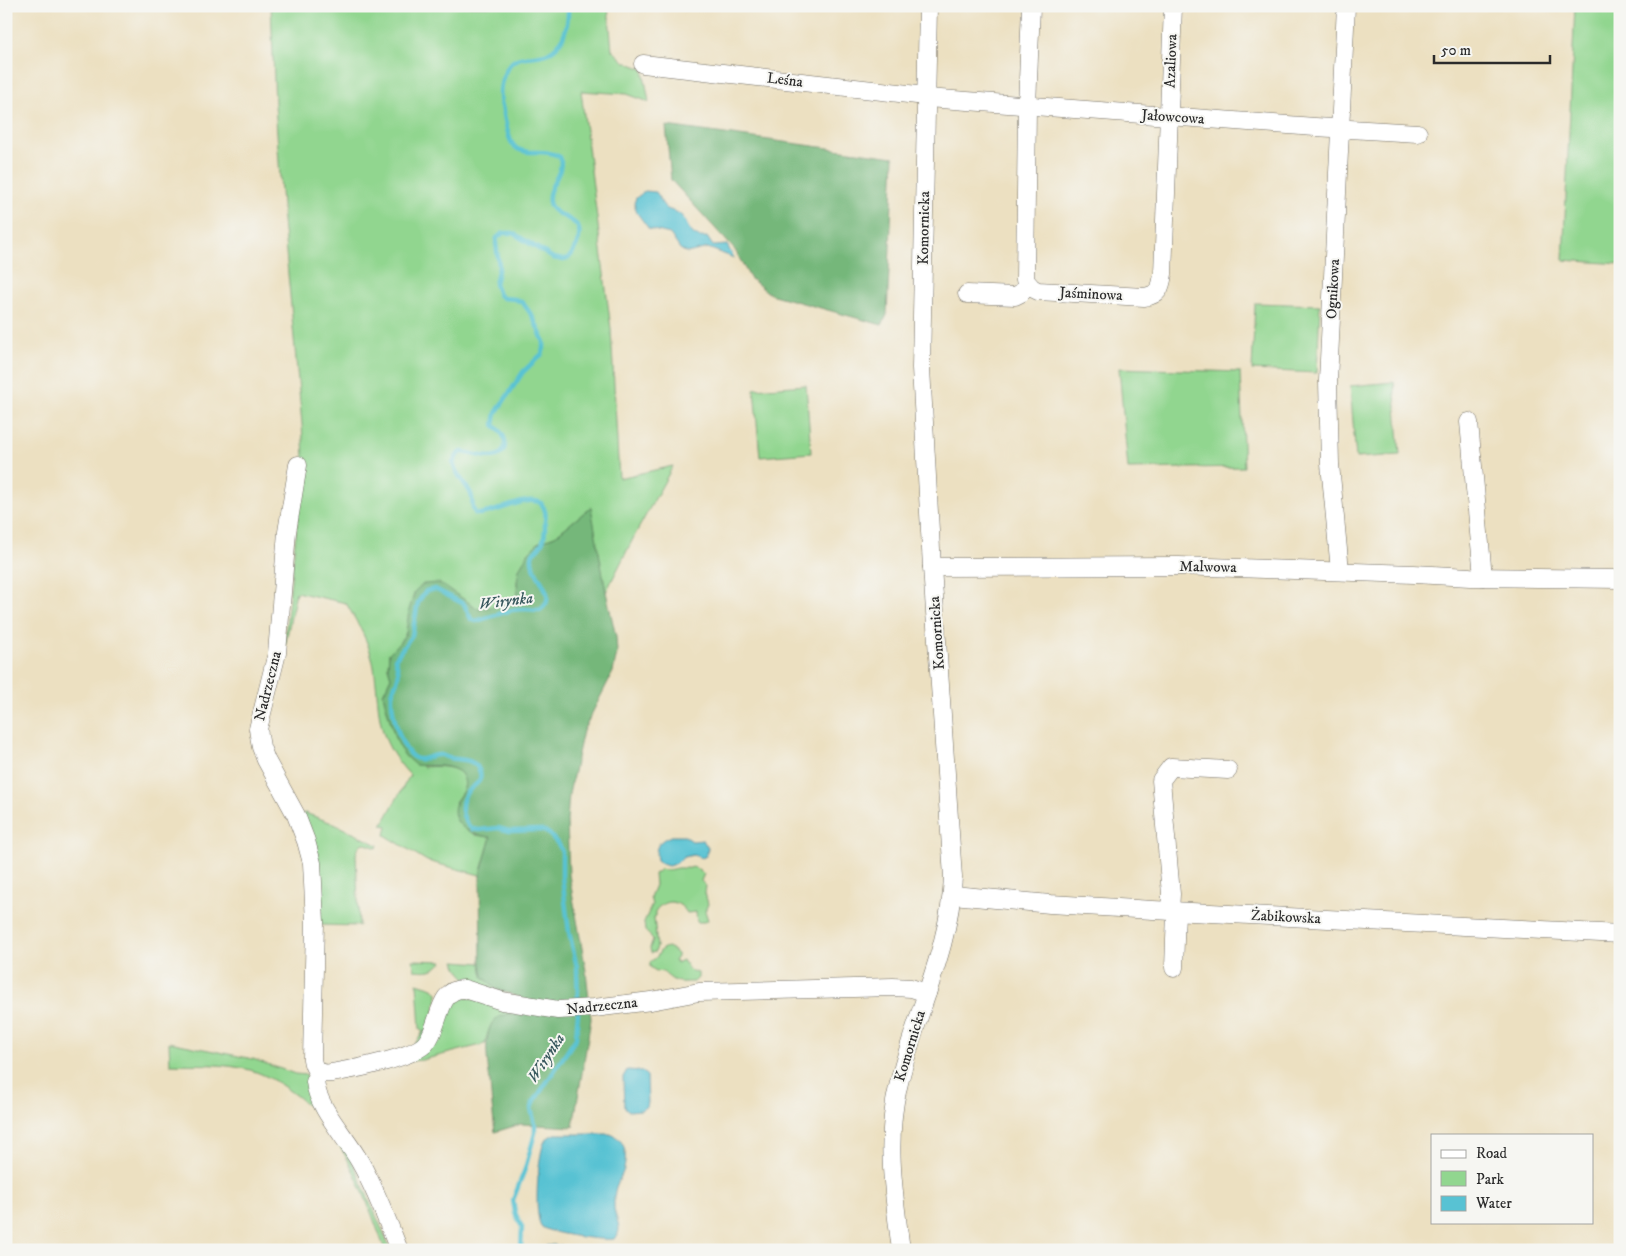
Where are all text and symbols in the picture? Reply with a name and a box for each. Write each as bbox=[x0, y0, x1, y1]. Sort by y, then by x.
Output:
scale bar bbox=[1434, 32, 1550, 64]
street label: Azaliowa bbox=[1161, 33, 1181, 88]
text: 50 m bbox=[1441, 41, 1471, 60]
street label: Leśna bbox=[766, 68, 805, 92]
street label: Jałowcowa bbox=[1139, 105, 1206, 129]
street label: Komornicka bbox=[914, 190, 934, 265]
street label: Ognikowa bbox=[1322, 258, 1344, 320]
street label: Jaśminowa bbox=[1057, 283, 1124, 305]
street label: Malwowa bbox=[1179, 557, 1237, 577]
water label: Wirynka bbox=[478, 588, 534, 614]
street label: Komornicka bbox=[925, 595, 949, 670]
street label: Nadrzeczna bbox=[250, 649, 286, 723]
street label: Żabikowska bbox=[1251, 906, 1322, 928]
street label: Nadrzeczna bbox=[566, 993, 639, 1019]
street label: Komornicka bbox=[890, 1007, 930, 1084]
water label: Wirynka bbox=[523, 1030, 569, 1086]
legend bbox=[1431, 1134, 1594, 1224]
text: Road bbox=[1476, 1144, 1508, 1163]
text: Park bbox=[1476, 1170, 1505, 1189]
text: Water bbox=[1475, 1194, 1512, 1213]

